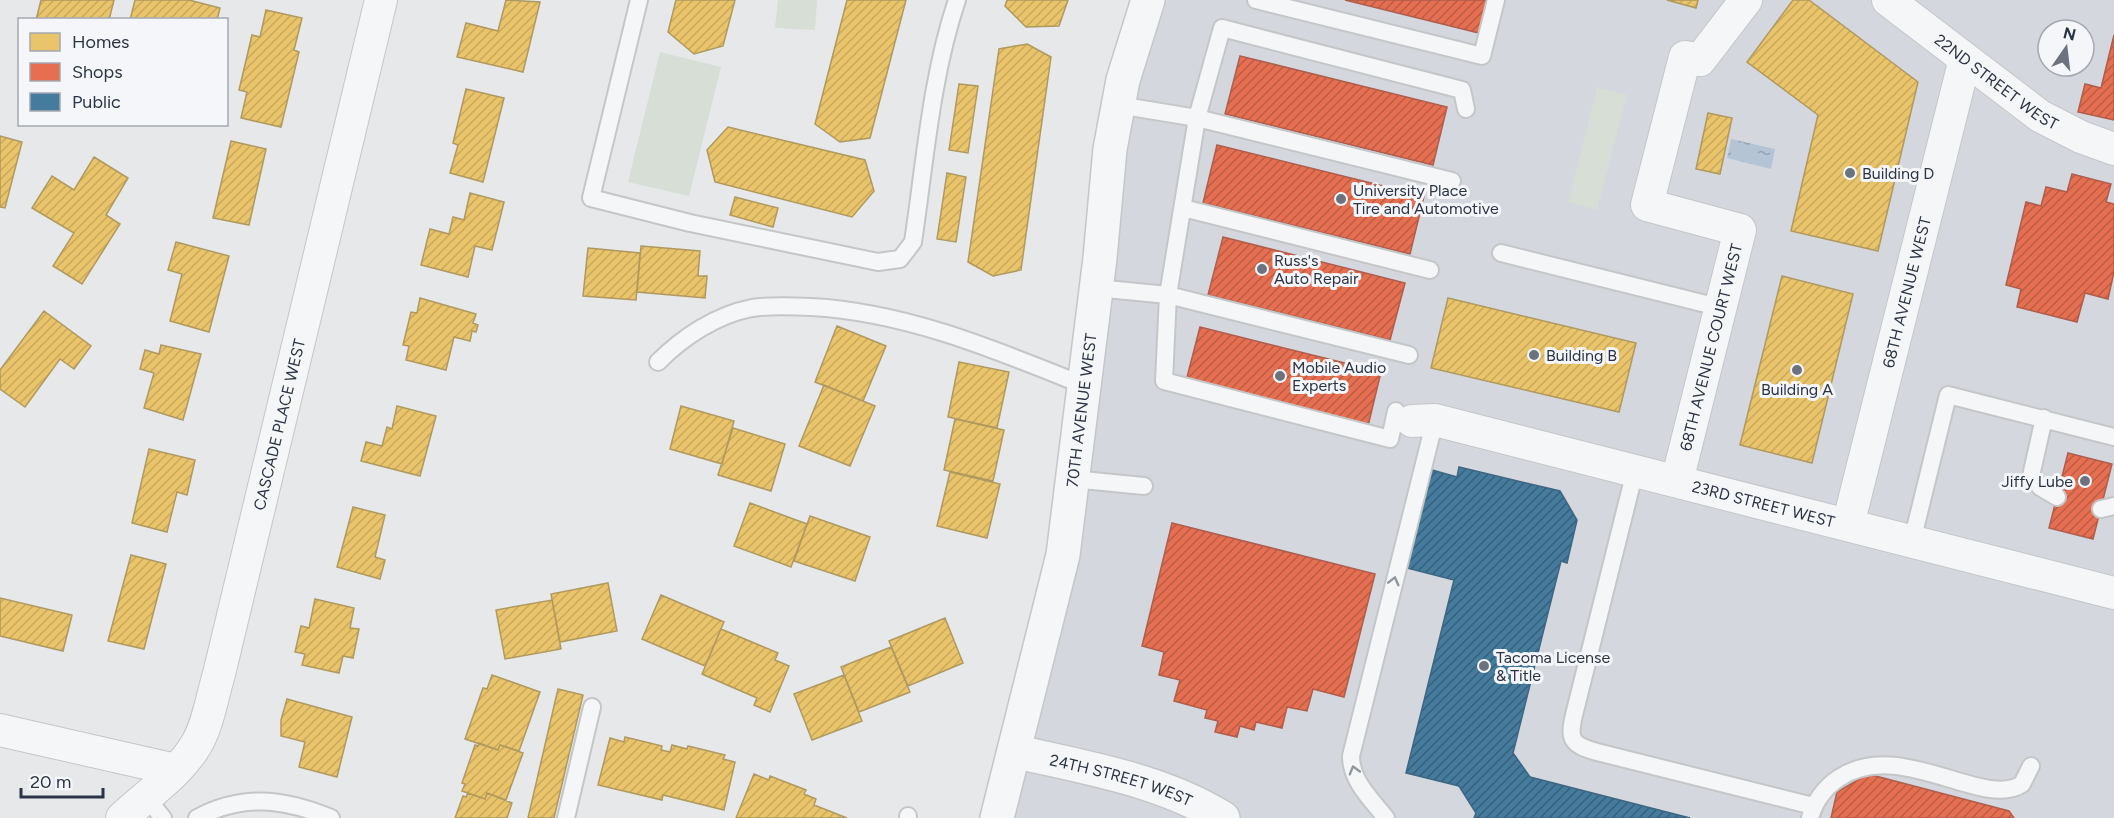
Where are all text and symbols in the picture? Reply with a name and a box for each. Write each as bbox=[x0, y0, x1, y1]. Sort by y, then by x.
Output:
legend bbox=[18, 18, 228, 126]
north arrow bbox=[2036, 18, 2096, 78]
text: N bbox=[2061, 23, 2078, 45]
street label: 22ND STREET WEST bbox=[1931, 30, 2062, 133]
text: Homes bbox=[72, 31, 130, 53]
text: Shops bbox=[72, 61, 123, 83]
text: Public bbox=[72, 91, 121, 113]
place label: Building D bbox=[1862, 164, 1934, 183]
marker: Building D bbox=[1843, 166, 1857, 180]
place label: University Place Tire and Automotive bbox=[1353, 181, 1499, 218]
marker: University Place Tire and Automotive bbox=[1334, 192, 1348, 206]
street label: 68TH AVENUE WEST bbox=[1878, 215, 1935, 370]
street label: 68TH AVENUE COURT WEST bbox=[1675, 241, 1746, 453]
place label: Russ's Auto Repair bbox=[1274, 251, 1359, 288]
marker: Russ's Auto Repair bbox=[1255, 262, 1269, 276]
street label: 70TH AVENUE WEST bbox=[1062, 332, 1100, 488]
street label: CASCADE PLACE WEST bbox=[249, 337, 309, 512]
place label: Building B bbox=[1546, 346, 1617, 365]
marker: Building B bbox=[1527, 348, 1541, 362]
place label: Mobile Audio Experts bbox=[1292, 358, 1386, 395]
marker: Building A bbox=[1790, 363, 1804, 377]
marker: Mobile Audio Experts bbox=[1273, 369, 1287, 383]
place label: Building A bbox=[1761, 380, 1833, 399]
place label: Jiffy Lube bbox=[2002, 472, 2073, 491]
marker: Jiffy Lube bbox=[2078, 474, 2092, 488]
street label: 23RD STREET WEST bbox=[1690, 476, 1837, 531]
one-way arrow bbox=[1387, 576, 1400, 586]
place label: Tacoma License & Title bbox=[1496, 648, 1610, 685]
marker: Tacoma License & Title bbox=[1477, 659, 1491, 673]
street label: 24TH STREET WEST bbox=[1048, 750, 1196, 810]
scale bar bbox=[21, 761, 104, 799]
one-way arrow bbox=[1349, 765, 1361, 776]
text: 20 m bbox=[30, 771, 71, 793]

